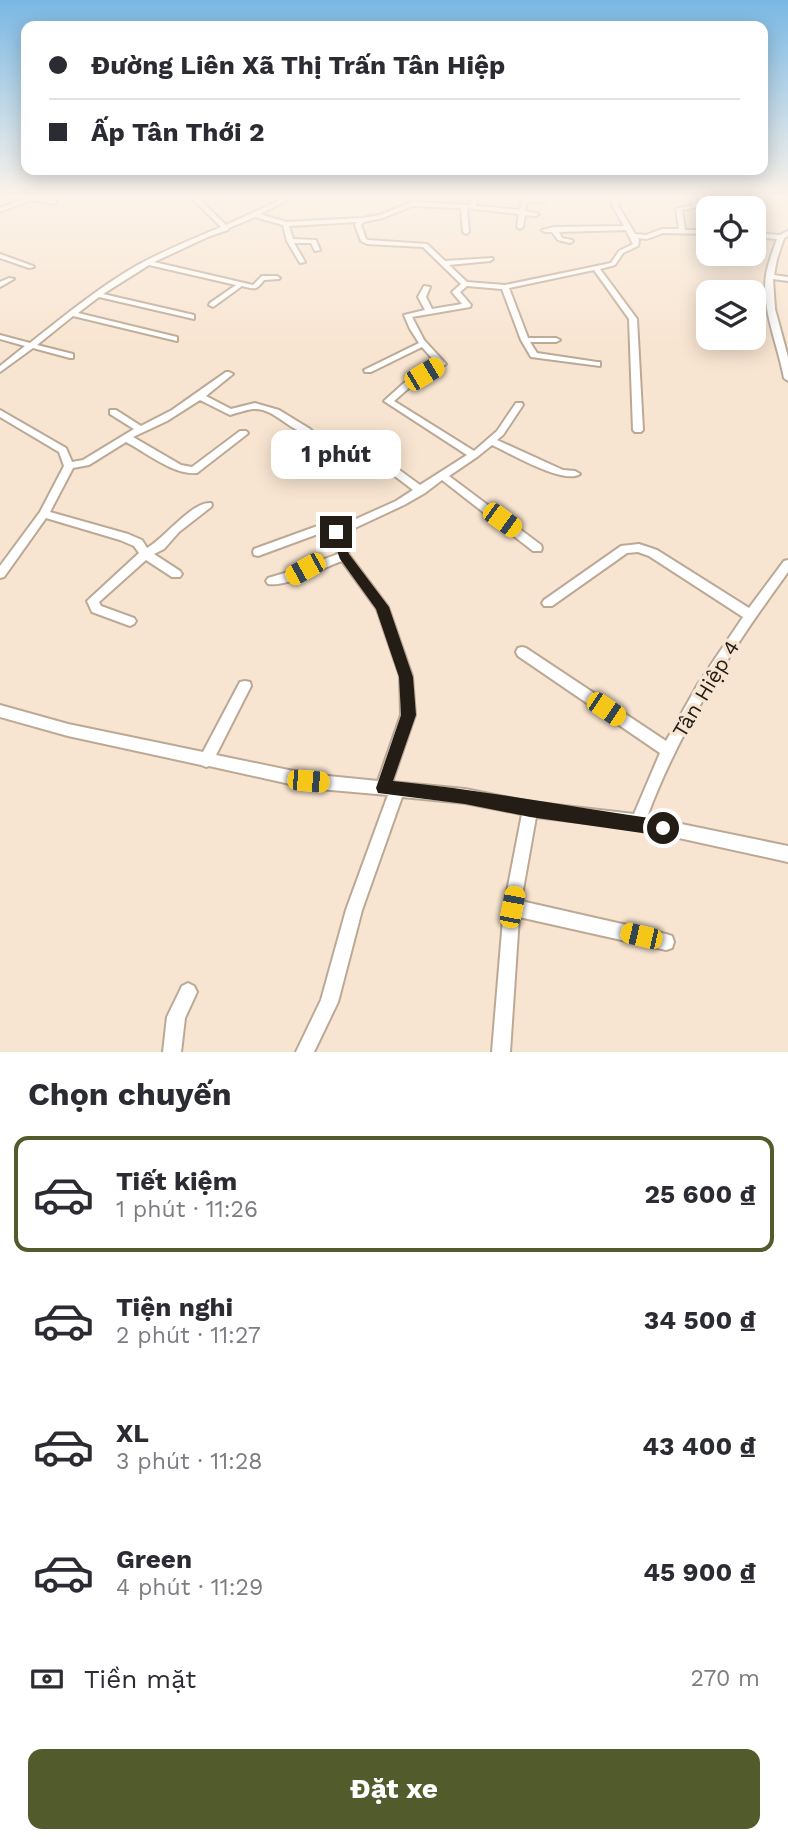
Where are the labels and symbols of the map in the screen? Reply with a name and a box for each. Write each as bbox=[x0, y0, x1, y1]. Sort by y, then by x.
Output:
car bbox=[401, 354, 448, 394]
callout: 1 phút bbox=[271, 430, 401, 480]
car bbox=[479, 499, 526, 541]
route end bbox=[320, 516, 352, 548]
car bbox=[282, 550, 329, 588]
street label: Tân Hiệp 4 bbox=[667, 636, 744, 742]
car bbox=[583, 689, 630, 729]
car bbox=[287, 769, 330, 793]
route start bbox=[647, 812, 679, 844]
car bbox=[498, 884, 527, 930]
car bbox=[619, 921, 664, 951]

